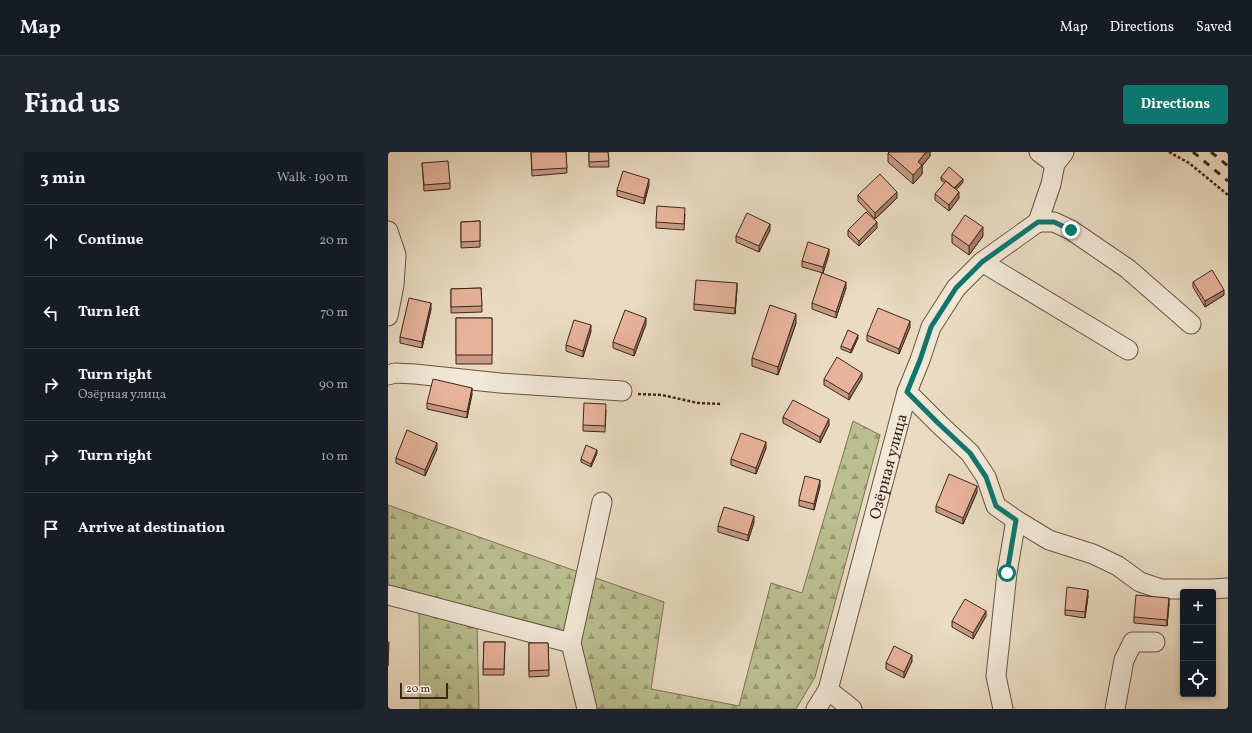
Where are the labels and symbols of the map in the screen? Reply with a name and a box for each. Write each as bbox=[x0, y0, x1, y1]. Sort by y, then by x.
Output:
route end bbox=[1062, 221, 1080, 239]
street label: Озёрная улица bbox=[865, 411, 914, 522]
route start bbox=[998, 564, 1016, 582]
scale bar bbox=[400, 681, 448, 700]

